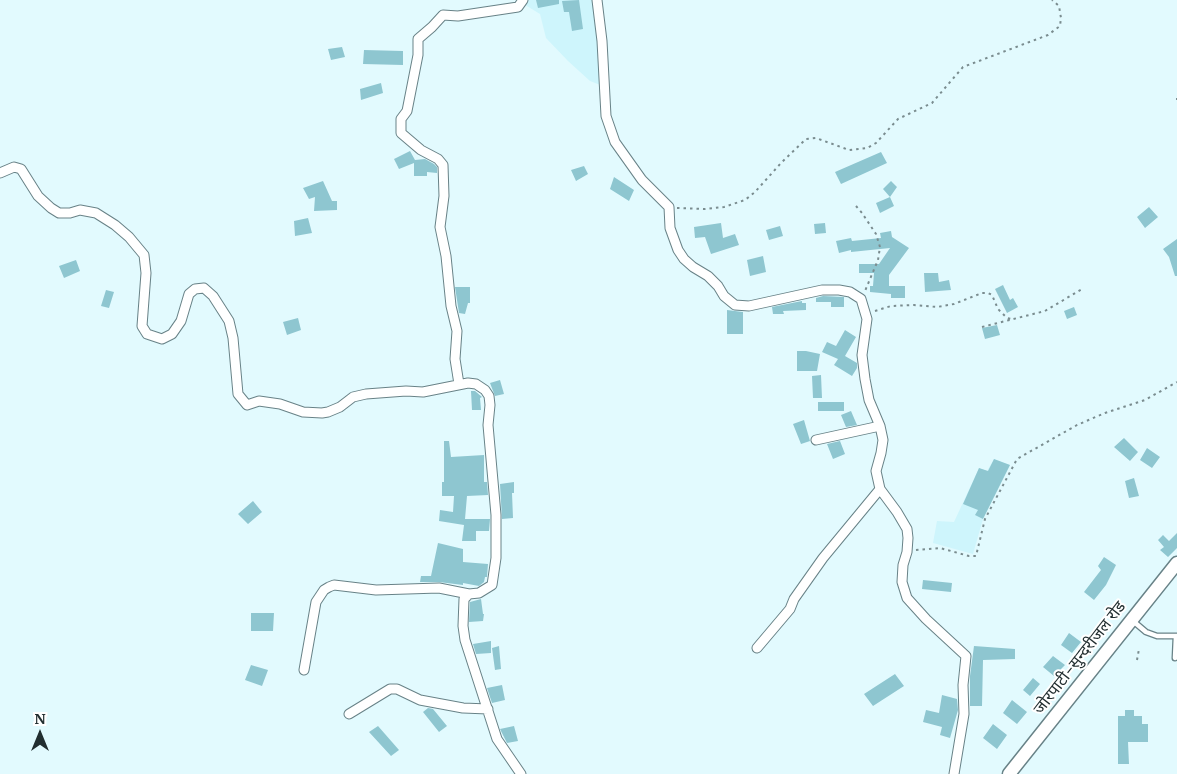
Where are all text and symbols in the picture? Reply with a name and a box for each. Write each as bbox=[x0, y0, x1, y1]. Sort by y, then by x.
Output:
street label: जोरपाटी-सुन्दरीजल रोड bbox=[1030, 598, 1130, 718]
north arrow bbox=[15, 709, 65, 759]
text: N bbox=[34, 710, 46, 728]

